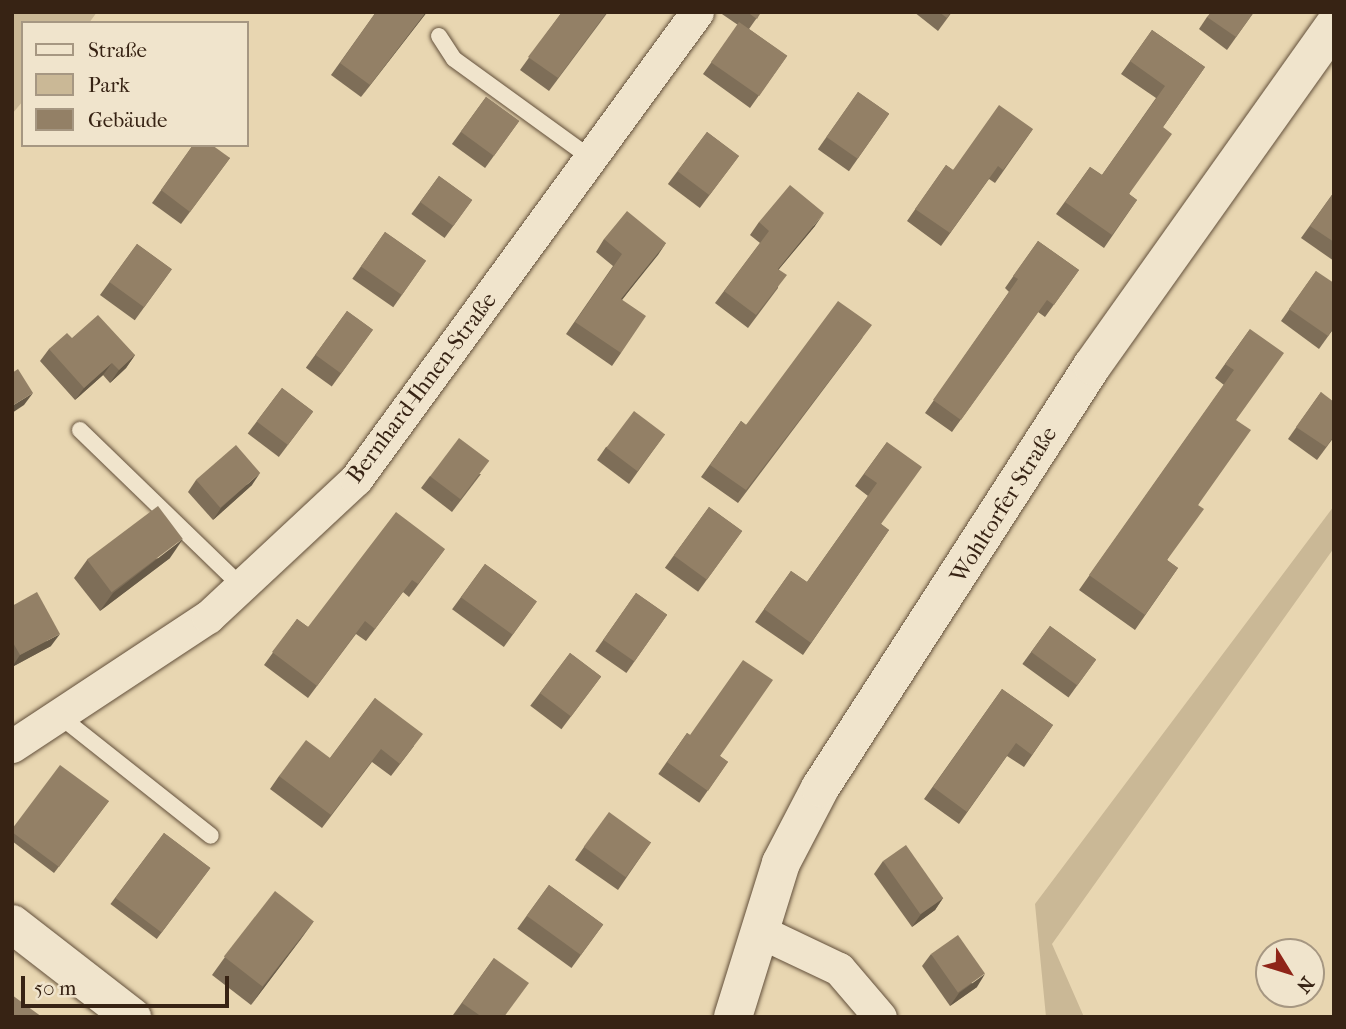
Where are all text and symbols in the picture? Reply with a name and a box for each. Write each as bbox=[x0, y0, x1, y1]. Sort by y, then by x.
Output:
legend bbox=[21, 21, 248, 147]
text: Straße bbox=[88, 38, 147, 62]
text: Park bbox=[88, 73, 130, 97]
text: Gebäude bbox=[88, 108, 168, 132]
street label: Bernhard-Ihnen-Straße bbox=[341, 287, 503, 489]
street label: Wohltorfer Straße bbox=[945, 422, 1063, 588]
north arrow bbox=[1255, 938, 1325, 1008]
scale bar bbox=[24, 962, 233, 1006]
text: N bbox=[1292, 972, 1318, 997]
text: 50 m bbox=[34, 976, 77, 1000]

